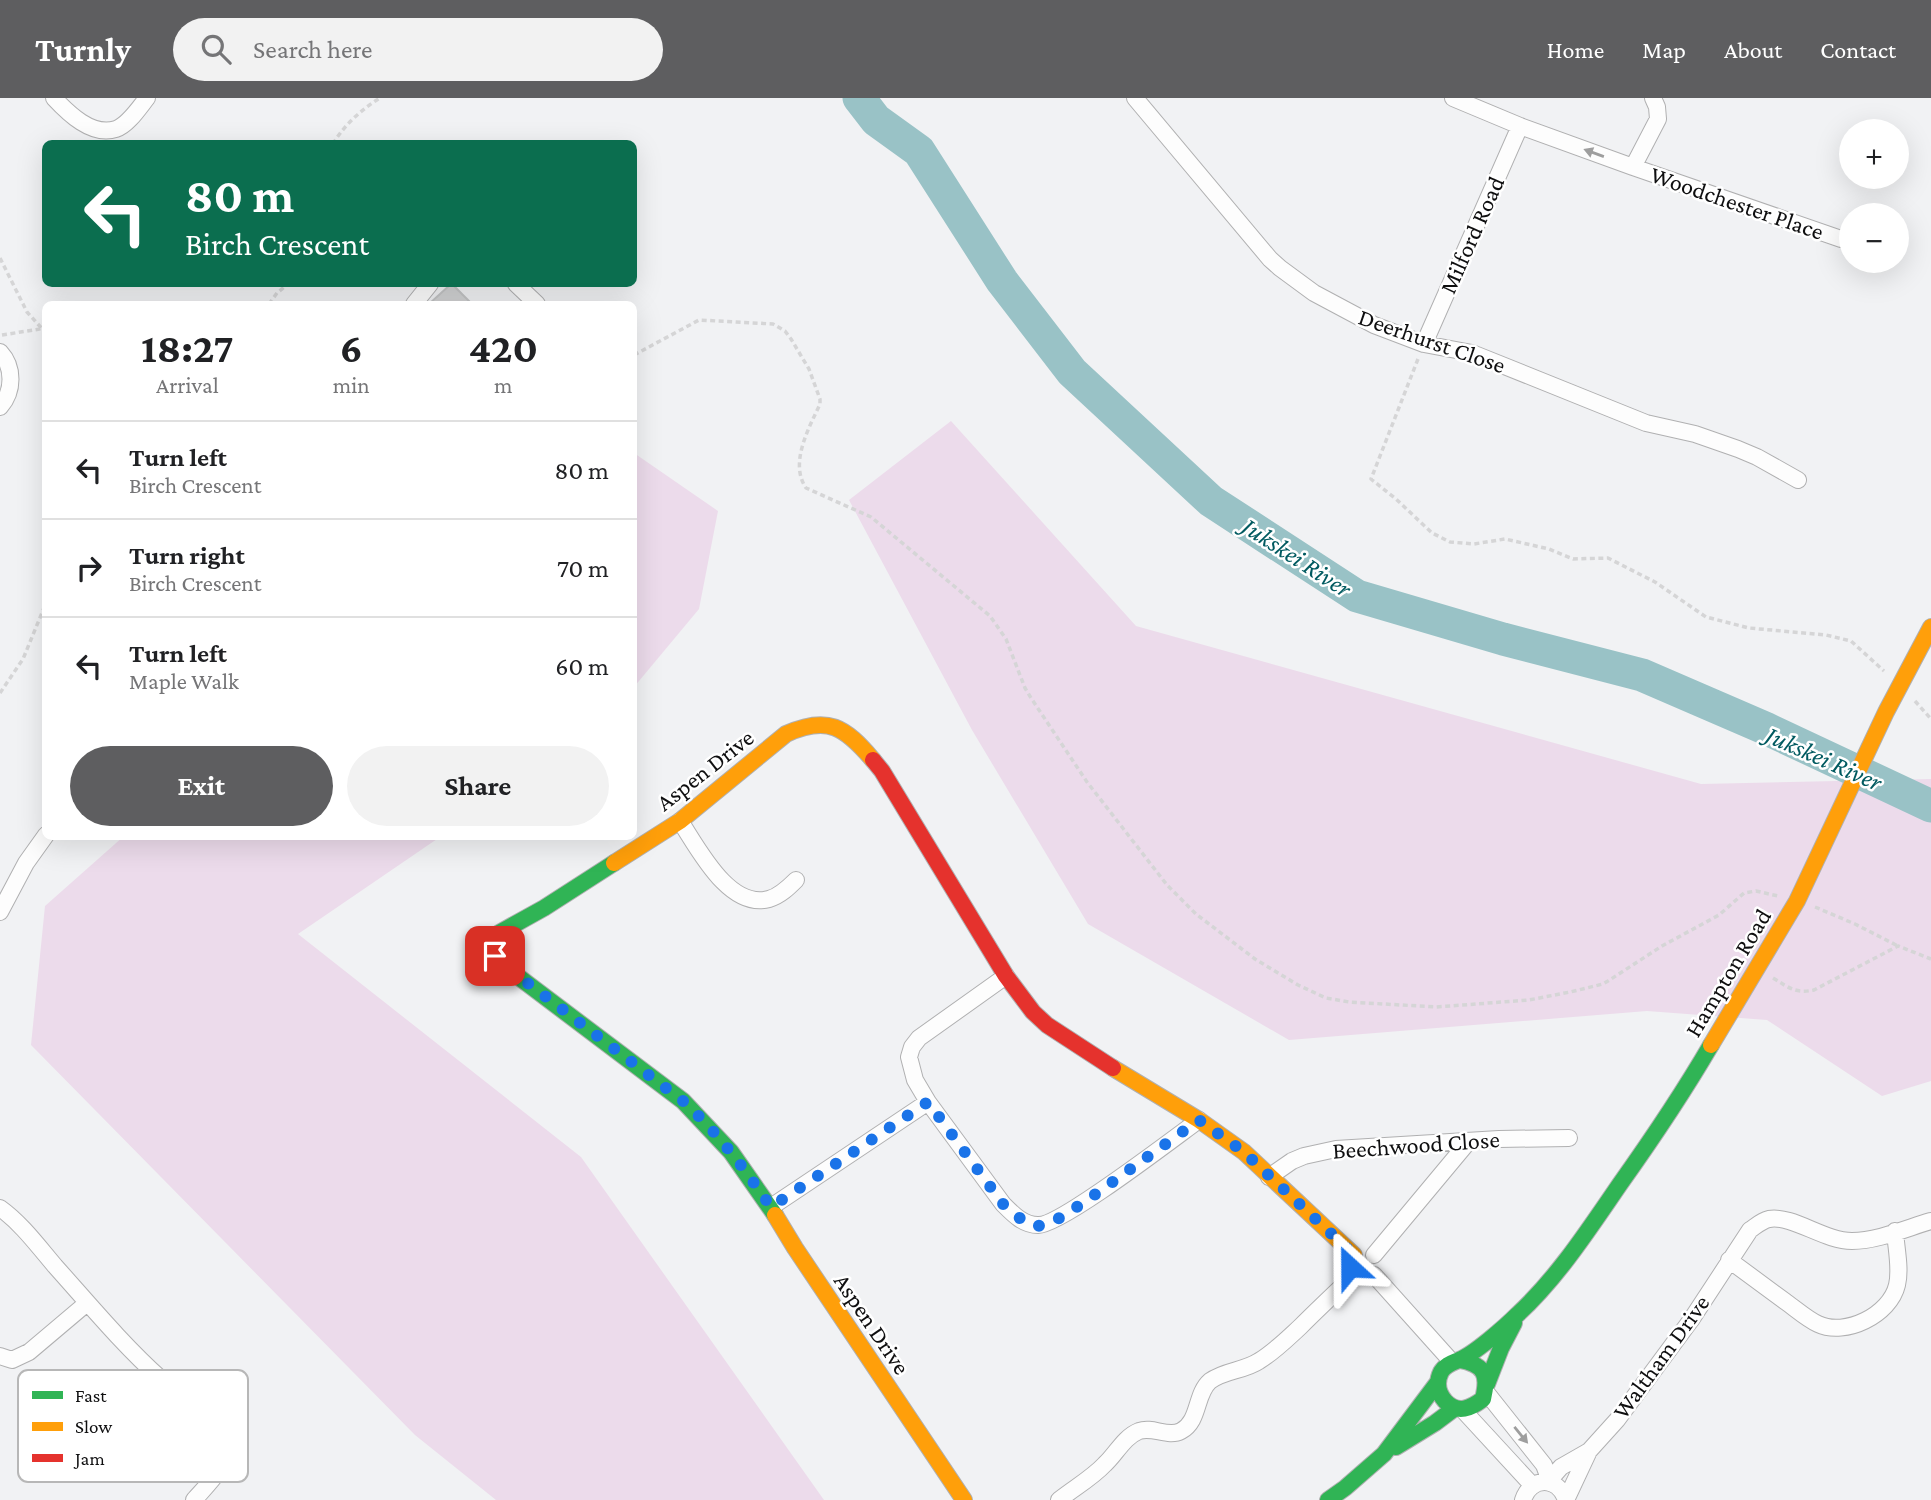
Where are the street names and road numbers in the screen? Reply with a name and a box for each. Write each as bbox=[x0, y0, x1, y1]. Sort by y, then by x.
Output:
street label: Woodchester Place bbox=[1647, 160, 1827, 245]
street label: Milford Road bbox=[1434, 172, 1509, 297]
street label: Deerhurst Close bbox=[1355, 303, 1509, 378]
street label: Aspen Drive bbox=[651, 723, 759, 816]
street label: Hampton Road bbox=[1679, 904, 1777, 1042]
street label: Beechwood Close bbox=[1331, 1125, 1501, 1164]
street label: Aspen Drive bbox=[829, 1268, 916, 1379]
street label: Waltham Drive bbox=[1607, 1290, 1715, 1424]

